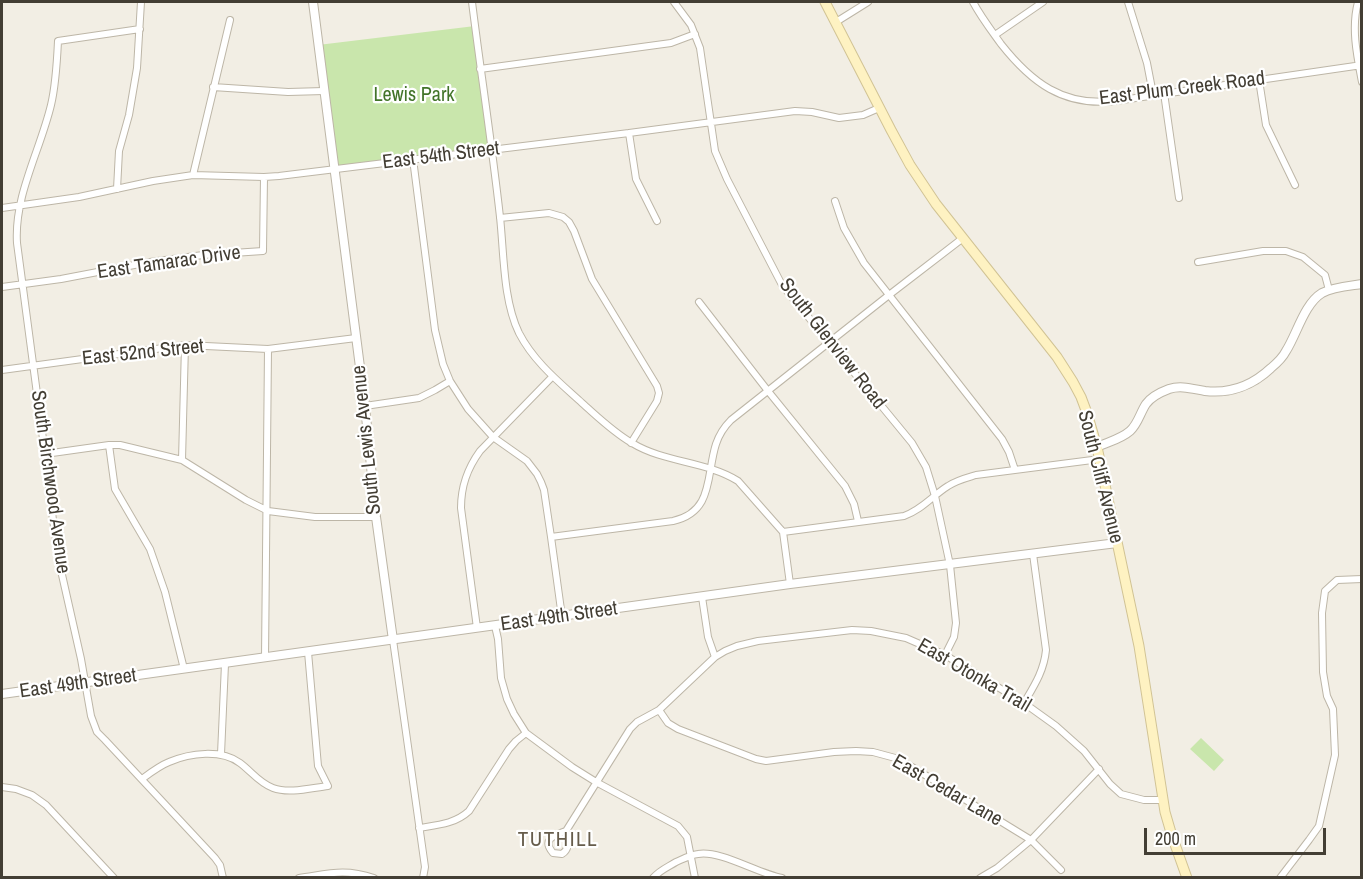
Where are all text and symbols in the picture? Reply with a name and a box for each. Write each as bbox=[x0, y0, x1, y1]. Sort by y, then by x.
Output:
street label: East Plum Creek Road bbox=[1098, 67, 1266, 111]
park label: Lewis Park bbox=[373, 84, 455, 108]
street label: East 54th Street bbox=[381, 137, 501, 175]
street label: East Tamarac Drive bbox=[96, 241, 242, 285]
street label: South Glenview Road bbox=[773, 274, 891, 414]
street label: East 52nd Street bbox=[81, 335, 205, 371]
street label: South Lewis Avenue bbox=[347, 364, 387, 516]
street label: South Birchwood Avenue bbox=[25, 389, 75, 575]
street label: South Cliff Avenue bbox=[1072, 408, 1128, 546]
street label: East 49th Street bbox=[499, 597, 619, 637]
street label: East Otonka Trail bbox=[913, 634, 1035, 718]
street label: East 49th Street bbox=[18, 664, 138, 704]
street label: East Cedar Lane bbox=[888, 750, 1006, 832]
scale bar bbox=[1147, 816, 1328, 854]
text: 200 m bbox=[1155, 826, 1196, 851]
district label: TUTHILL bbox=[518, 827, 598, 853]

